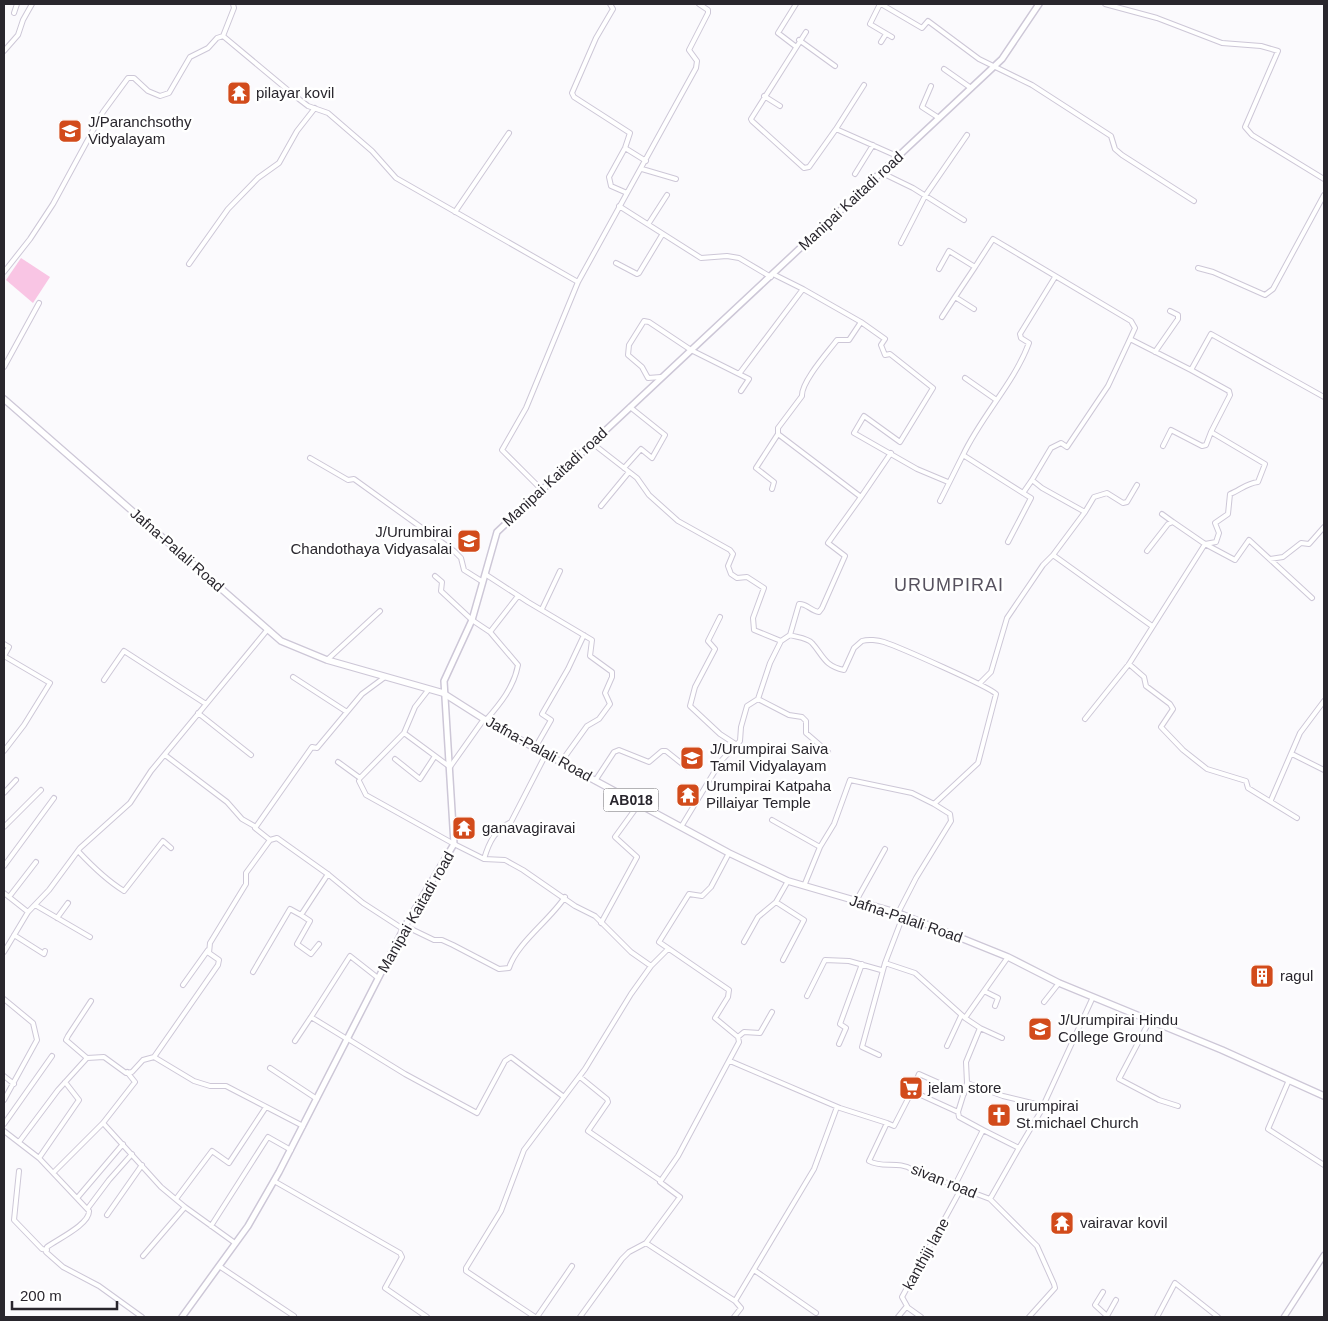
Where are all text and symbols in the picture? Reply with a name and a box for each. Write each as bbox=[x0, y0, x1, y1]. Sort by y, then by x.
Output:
temple icon: pilayar kovil bbox=[226, 80, 252, 106]
place label: pilayar kovil bbox=[256, 84, 334, 101]
place label: J/Paranchsothy Vidyalayam bbox=[88, 113, 192, 147]
school or university icon: J/Paranchsothy Vidyalayam bbox=[57, 118, 83, 144]
street label: Manipai Kaitadi road bbox=[795, 148, 906, 253]
street label: Manipai Kaitadi road bbox=[499, 424, 610, 529]
street label: Jafna-Palali Road bbox=[127, 504, 228, 595]
place label: J/Urumbirai Chandothaya Vidyasalai bbox=[290, 523, 452, 557]
school or university icon: J/Urumbirai Chandothaya Vidyasalai bbox=[456, 528, 482, 554]
district label: URUMPIRAI bbox=[894, 575, 1004, 595]
street label: Jafna-Palali Road bbox=[483, 712, 595, 785]
place label: J/Urumpirai Saiva Tamil Vidyalayam bbox=[710, 740, 829, 774]
school or university icon: J/Urumpirai Saiva Tamil Vidyalayam bbox=[679, 745, 705, 771]
place label: Urumpirai Katpaha Pillaiyar Temple bbox=[706, 777, 832, 811]
temple icon: Urumpirai Katpaha Pillaiyar Temple bbox=[675, 782, 701, 808]
road number: AB018 bbox=[604, 788, 658, 812]
temple icon: ganavagiravai bbox=[451, 815, 477, 841]
place label: ganavagiravai bbox=[482, 819, 575, 836]
street label: Manipai Kaitadi road bbox=[374, 848, 457, 975]
street label: Jafna-Palali Road bbox=[847, 891, 965, 946]
building icon: ragul bbox=[1249, 963, 1275, 989]
place label: ragul bbox=[1280, 967, 1313, 984]
place label: J/Urumpirai Hindu College Ground bbox=[1058, 1011, 1178, 1045]
school or university icon: J/Urumpirai Hindu College Ground bbox=[1027, 1016, 1053, 1042]
supermarket icon: jelam store bbox=[898, 1075, 924, 1101]
place label: jelam store bbox=[927, 1079, 1001, 1096]
place label: urumpirai St.michael Church bbox=[1016, 1097, 1139, 1131]
church icon: urumpirai St.michael Church bbox=[986, 1102, 1012, 1128]
street label: sivan road bbox=[909, 1160, 979, 1201]
temple icon: vairavar kovil bbox=[1049, 1210, 1075, 1236]
place label: vairavar kovil bbox=[1080, 1214, 1168, 1231]
street label: kanthiji lane bbox=[899, 1215, 952, 1293]
scale bar bbox=[12, 1278, 118, 1310]
text: 200 m bbox=[20, 1287, 62, 1304]

